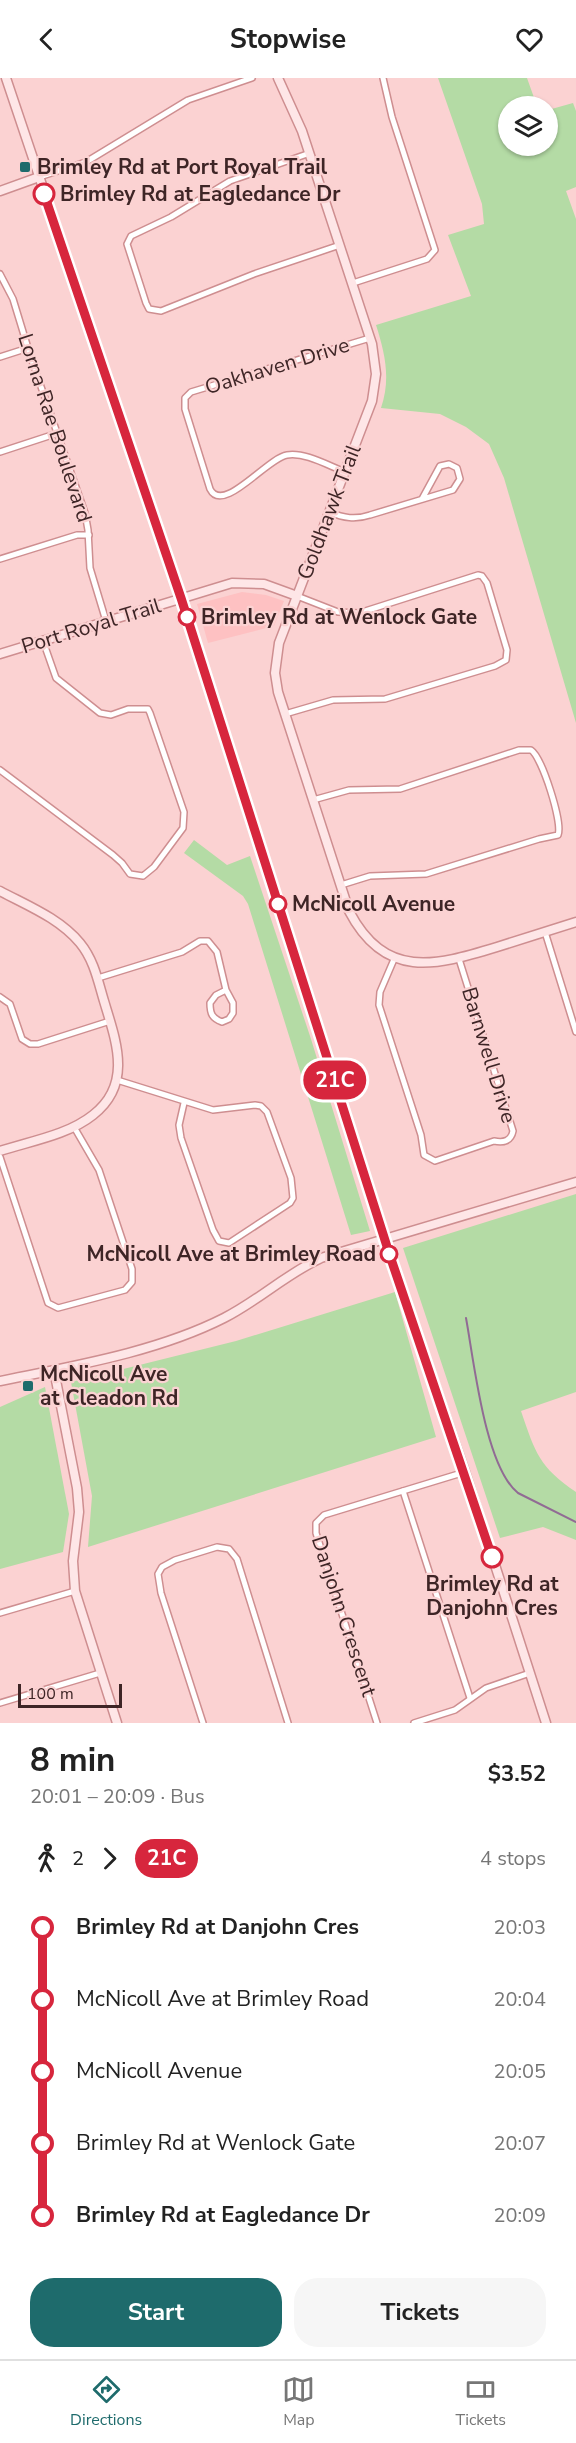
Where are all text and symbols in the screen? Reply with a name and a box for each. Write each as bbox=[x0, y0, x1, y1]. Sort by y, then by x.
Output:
text: Stopwise bbox=[230, 21, 346, 58]
icon: back bbox=[30, 23, 63, 56]
icon: heart bbox=[513, 23, 546, 56]
map controls bbox=[498, 96, 558, 156]
button: layers bbox=[498, 96, 558, 156]
place label: Brimley Rd at Port Royal Trail bbox=[37, 153, 327, 181]
marker: Brimley Rd at Port Royal Trail bbox=[18, 160, 32, 174]
place label: Brimley Rd at Eagledance Dr bbox=[60, 180, 341, 208]
marker: Brimley Rd at Eagledance Dr bbox=[33, 183, 55, 205]
street label: Lorna Rae Boulevard bbox=[11, 330, 99, 526]
street label: Oakhaven Drive bbox=[201, 331, 353, 401]
street label: Goldhawk Trail bbox=[290, 440, 368, 584]
street label: Port Royal Trail bbox=[18, 591, 165, 661]
place label: Brimley Rd at Wenlock Gate bbox=[201, 603, 477, 631]
marker: Brimley Rd at Wenlock Gate bbox=[178, 608, 196, 626]
place label: McNicoll Avenue bbox=[292, 890, 455, 918]
marker: McNicoll Avenue bbox=[269, 895, 287, 913]
street label: Barnwell Drive bbox=[455, 983, 523, 1127]
line badge: 21C bbox=[300, 1060, 370, 1100]
text: 21C bbox=[315, 1066, 355, 1094]
place label: McNicoll Ave at Brimley Road bbox=[86, 1240, 376, 1268]
marker: McNicoll Ave at Brimley Road bbox=[380, 1245, 398, 1263]
place label: McNicoll Ave at Cleadon Rd bbox=[40, 1360, 178, 1412]
marker: McNicoll Ave at Cleadon Rd bbox=[21, 1379, 35, 1393]
street label: Danjohn Crescent bbox=[305, 1532, 383, 1700]
marker: Brimley Rd at Danjohn Cres bbox=[481, 1546, 503, 1568]
place label: Brimley Rd at Danjohn Cres bbox=[426, 1570, 559, 1622]
scale bar bbox=[18, 1681, 122, 1708]
text: 100 m bbox=[27, 1683, 74, 1705]
text: 8 min bbox=[30, 1738, 115, 1783]
text: $3.52 bbox=[488, 1759, 546, 1789]
text: 20:01 – 20:09 · Bus bbox=[30, 1783, 205, 1810]
icon: walk bbox=[30, 1842, 63, 1875]
icon: forward bbox=[93, 1842, 126, 1875]
text: 21C bbox=[147, 1844, 186, 1872]
text: 2 bbox=[72, 1845, 84, 1872]
text: 4 stops bbox=[480, 1845, 546, 1872]
text: Brimley Rd at Danjohn Cres bbox=[76, 1912, 359, 1942]
text: 20:03 bbox=[493, 1914, 546, 1941]
text: McNicoll Ave at Brimley Road bbox=[76, 1984, 369, 2014]
text: 20:04 bbox=[493, 1986, 546, 2013]
text: McNicoll Avenue bbox=[76, 2056, 242, 2086]
text: 20:05 bbox=[493, 2058, 546, 2085]
text: Brimley Rd at Wenlock Gate bbox=[76, 2128, 355, 2158]
text: 20:07 bbox=[493, 2130, 546, 2157]
text: Brimley Rd at Eagledance Dr bbox=[76, 2200, 370, 2230]
text: 20:09 bbox=[493, 2202, 546, 2229]
button: Start bbox=[30, 2278, 282, 2347]
button: Tickets bbox=[294, 2278, 546, 2347]
tab: Directions bbox=[70, 2373, 142, 2431]
tab: Map bbox=[282, 2373, 315, 2431]
tab: Tickets bbox=[456, 2373, 506, 2431]

